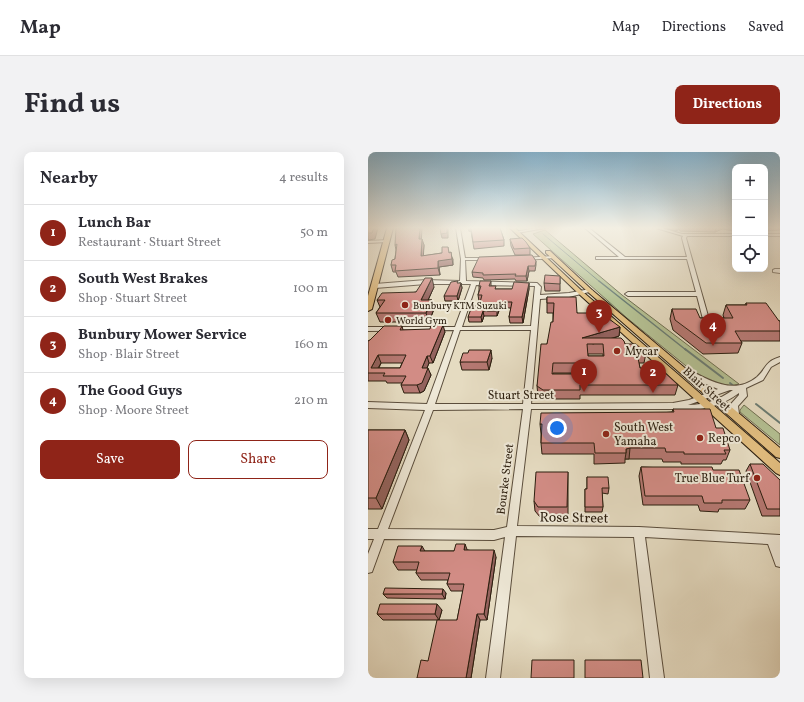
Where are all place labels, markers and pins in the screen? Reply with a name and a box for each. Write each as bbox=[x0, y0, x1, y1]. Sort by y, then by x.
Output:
place label: Bunbury KTM Suzuki bbox=[413, 299, 507, 313]
marker: Bunbury KTM Suzuki bbox=[400, 300, 410, 310]
pin: 3 bbox=[586, 300, 612, 333]
pin: 4 bbox=[700, 313, 726, 346]
place label: World Gym bbox=[396, 314, 447, 328]
marker: World Gym bbox=[383, 315, 393, 325]
place label: Mycar bbox=[625, 344, 658, 360]
marker: Mycar bbox=[612, 346, 622, 356]
pin: 1 bbox=[571, 359, 597, 392]
pin: 2 bbox=[640, 360, 666, 393]
place label: South West Yamaha bbox=[614, 420, 673, 450]
marker: South West Yamaha bbox=[601, 429, 611, 439]
place label: Repco bbox=[708, 431, 740, 447]
marker: Repco bbox=[695, 433, 705, 443]
place label: True Blue Turf bbox=[675, 471, 751, 487]
marker: True Blue Turf bbox=[752, 473, 762, 483]

